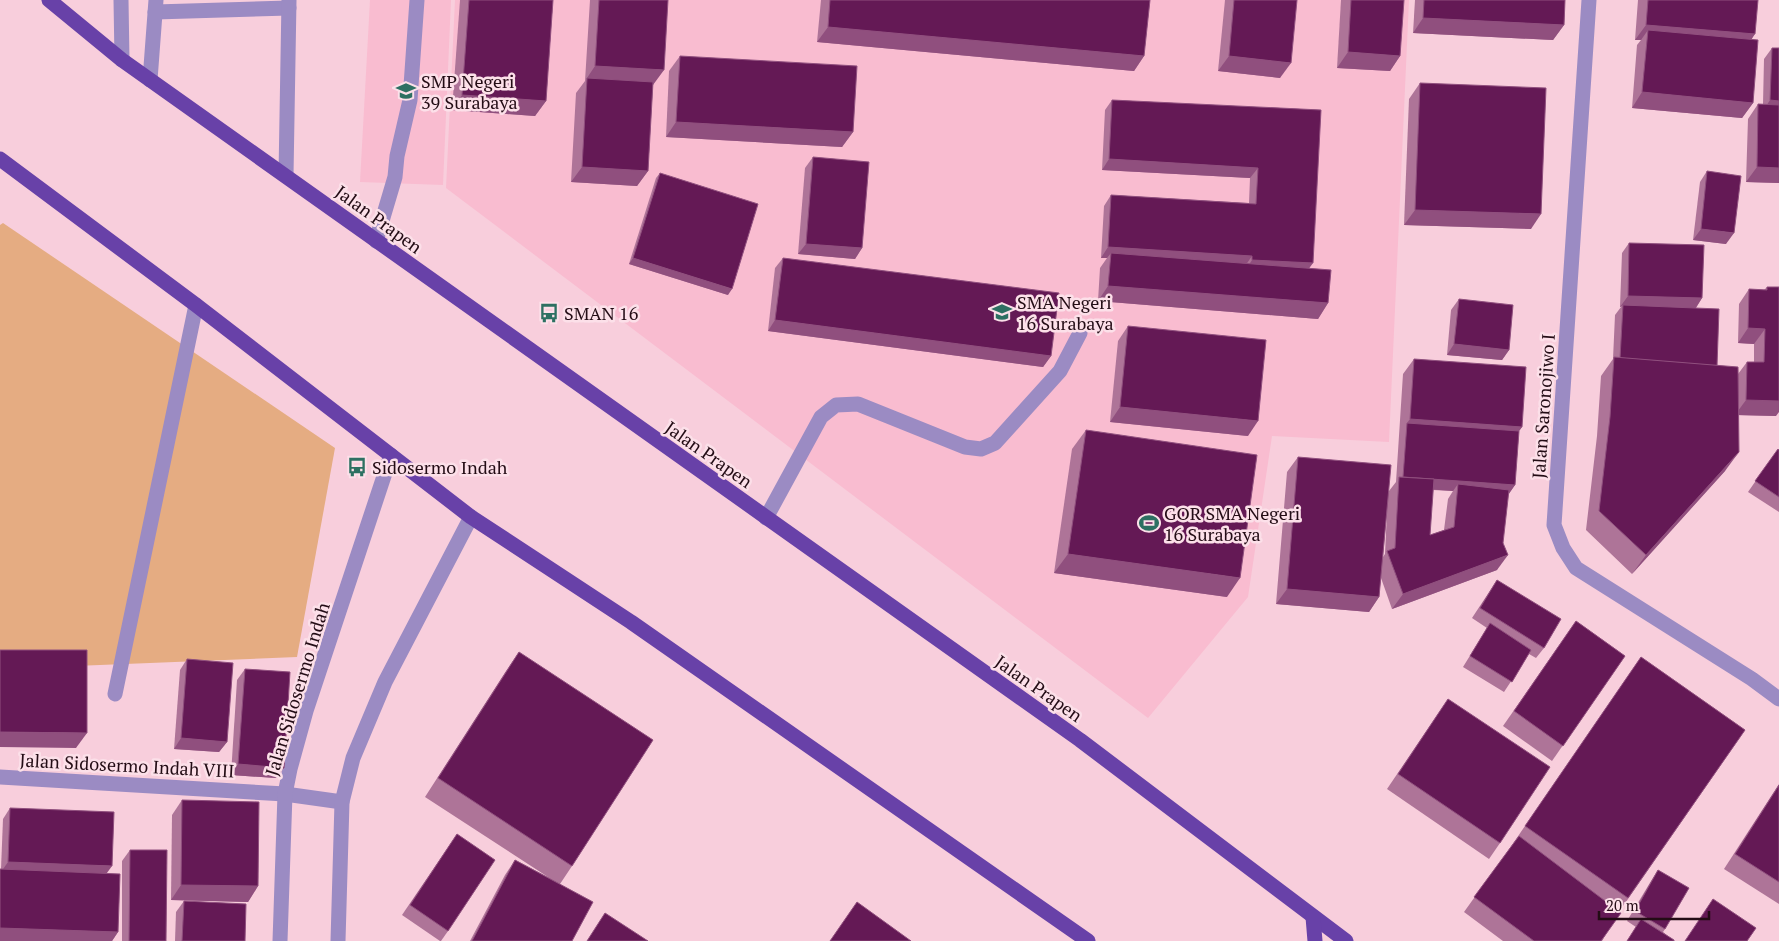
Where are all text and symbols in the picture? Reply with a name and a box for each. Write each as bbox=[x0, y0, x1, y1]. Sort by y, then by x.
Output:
place label: SMP Negeri 39 Surabaya bbox=[421, 69, 518, 114]
school or university icon: SMP Negeri 39 Surabaya bbox=[395, 80, 417, 102]
street label: Jalan Prapen bbox=[331, 179, 427, 259]
place label: SMA Negeri 16 Surabaya bbox=[1017, 290, 1114, 335]
place label: SMAN 16 bbox=[564, 301, 639, 325]
school or university icon: SMA Negeri 16 Surabaya bbox=[991, 301, 1013, 323]
bus stop icon: SMAN 16 bbox=[538, 302, 560, 324]
street label: Jalan Saronojiwo I bbox=[1526, 333, 1560, 479]
street label: Jalan Prapen bbox=[661, 415, 758, 493]
place label: Sidosermo Indah bbox=[372, 455, 508, 479]
bus stop icon: Sidosermo Indah bbox=[346, 456, 368, 478]
place label: GOR SMA Negeri 16 Surabaya bbox=[1164, 501, 1300, 546]
sports icon: GOR SMA Negeri 16 Surabaya bbox=[1138, 512, 1160, 534]
street label: Jalan Sidosermo Indah bbox=[259, 599, 335, 779]
street label: Jalan Prapen bbox=[991, 649, 1088, 727]
street label: Jalan Sidosermo Indah VIII bbox=[19, 747, 235, 783]
scale bar bbox=[1599, 888, 1709, 920]
text: 20 m bbox=[1606, 895, 1639, 915]

